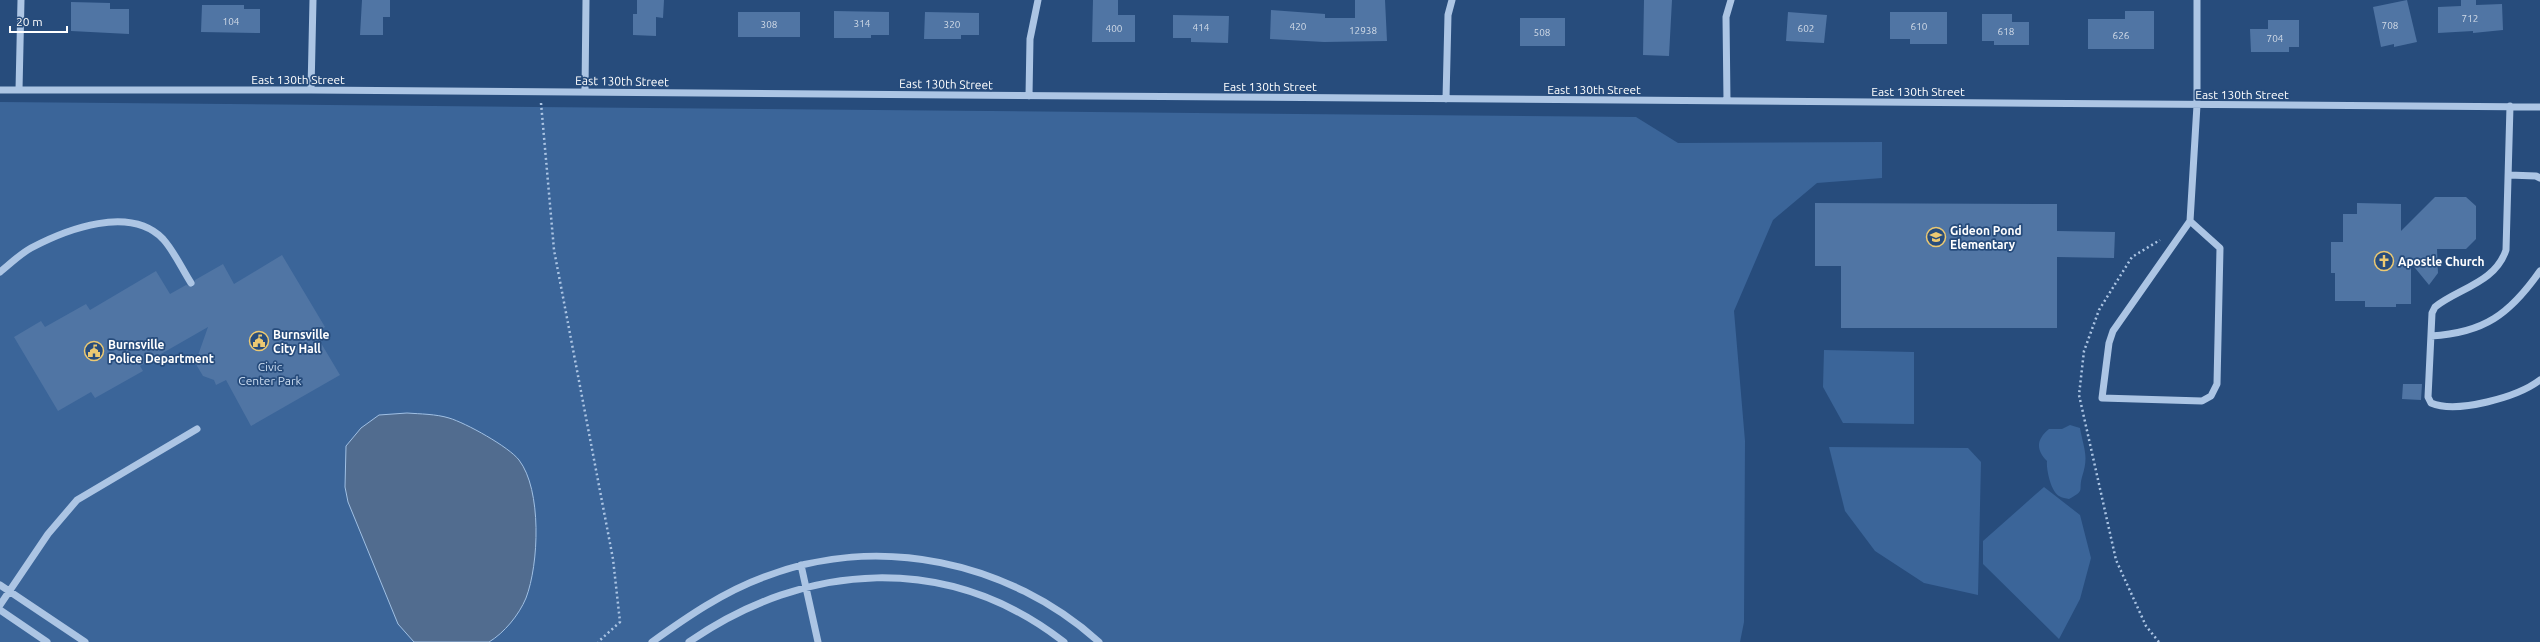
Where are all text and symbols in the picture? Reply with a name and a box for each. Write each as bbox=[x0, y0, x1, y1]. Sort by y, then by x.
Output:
scale bar bbox=[10, 8, 67, 34]
house number: 712 bbox=[2462, 13, 2478, 24]
text: 20 m bbox=[16, 15, 43, 28]
house number: 104 bbox=[223, 16, 240, 27]
house number: 314 bbox=[854, 18, 871, 29]
house number: 308 bbox=[761, 19, 778, 30]
house number: 320 bbox=[944, 19, 961, 30]
house number: 708 bbox=[2382, 20, 2399, 31]
house number: 420 bbox=[1290, 21, 1307, 32]
house number: 610 bbox=[1911, 21, 1928, 32]
house number: 414 bbox=[1193, 22, 1210, 33]
house number: 400 bbox=[1106, 23, 1123, 34]
house number: 602 bbox=[1798, 23, 1814, 34]
house number: 12938 bbox=[1349, 25, 1377, 36]
house number: 618 bbox=[1998, 26, 2015, 37]
house number: 508 bbox=[1534, 27, 1551, 38]
house number: 626 bbox=[2113, 30, 2130, 41]
house number: 704 bbox=[2267, 33, 2284, 44]
street label: East 130th Street bbox=[251, 73, 345, 86]
street label: East 130th Street bbox=[575, 74, 669, 88]
street label: East 130th Street bbox=[899, 77, 993, 91]
street label: East 130th Street bbox=[1223, 80, 1317, 93]
street label: East 130th Street bbox=[1547, 83, 1641, 96]
street label: East 130th Street bbox=[1871, 85, 1965, 98]
street label: East 130th Street bbox=[2195, 88, 2289, 101]
place label: Gideon Pond Elementary bbox=[1950, 224, 2022, 251]
school or university icon: Gideon Pond Elementary bbox=[1925, 226, 1947, 248]
church icon: Apostle Church bbox=[2373, 250, 2395, 272]
place label: Apostle Church bbox=[2398, 255, 2485, 268]
place label: Burnsville City Hall bbox=[273, 328, 330, 355]
public building icon: Burnsville City Hall bbox=[248, 330, 270, 352]
place label: Burnsville Police Department bbox=[108, 338, 214, 365]
public building icon: Burnsville Police Department bbox=[83, 340, 105, 362]
park label: Civic Center Park bbox=[238, 360, 302, 387]

